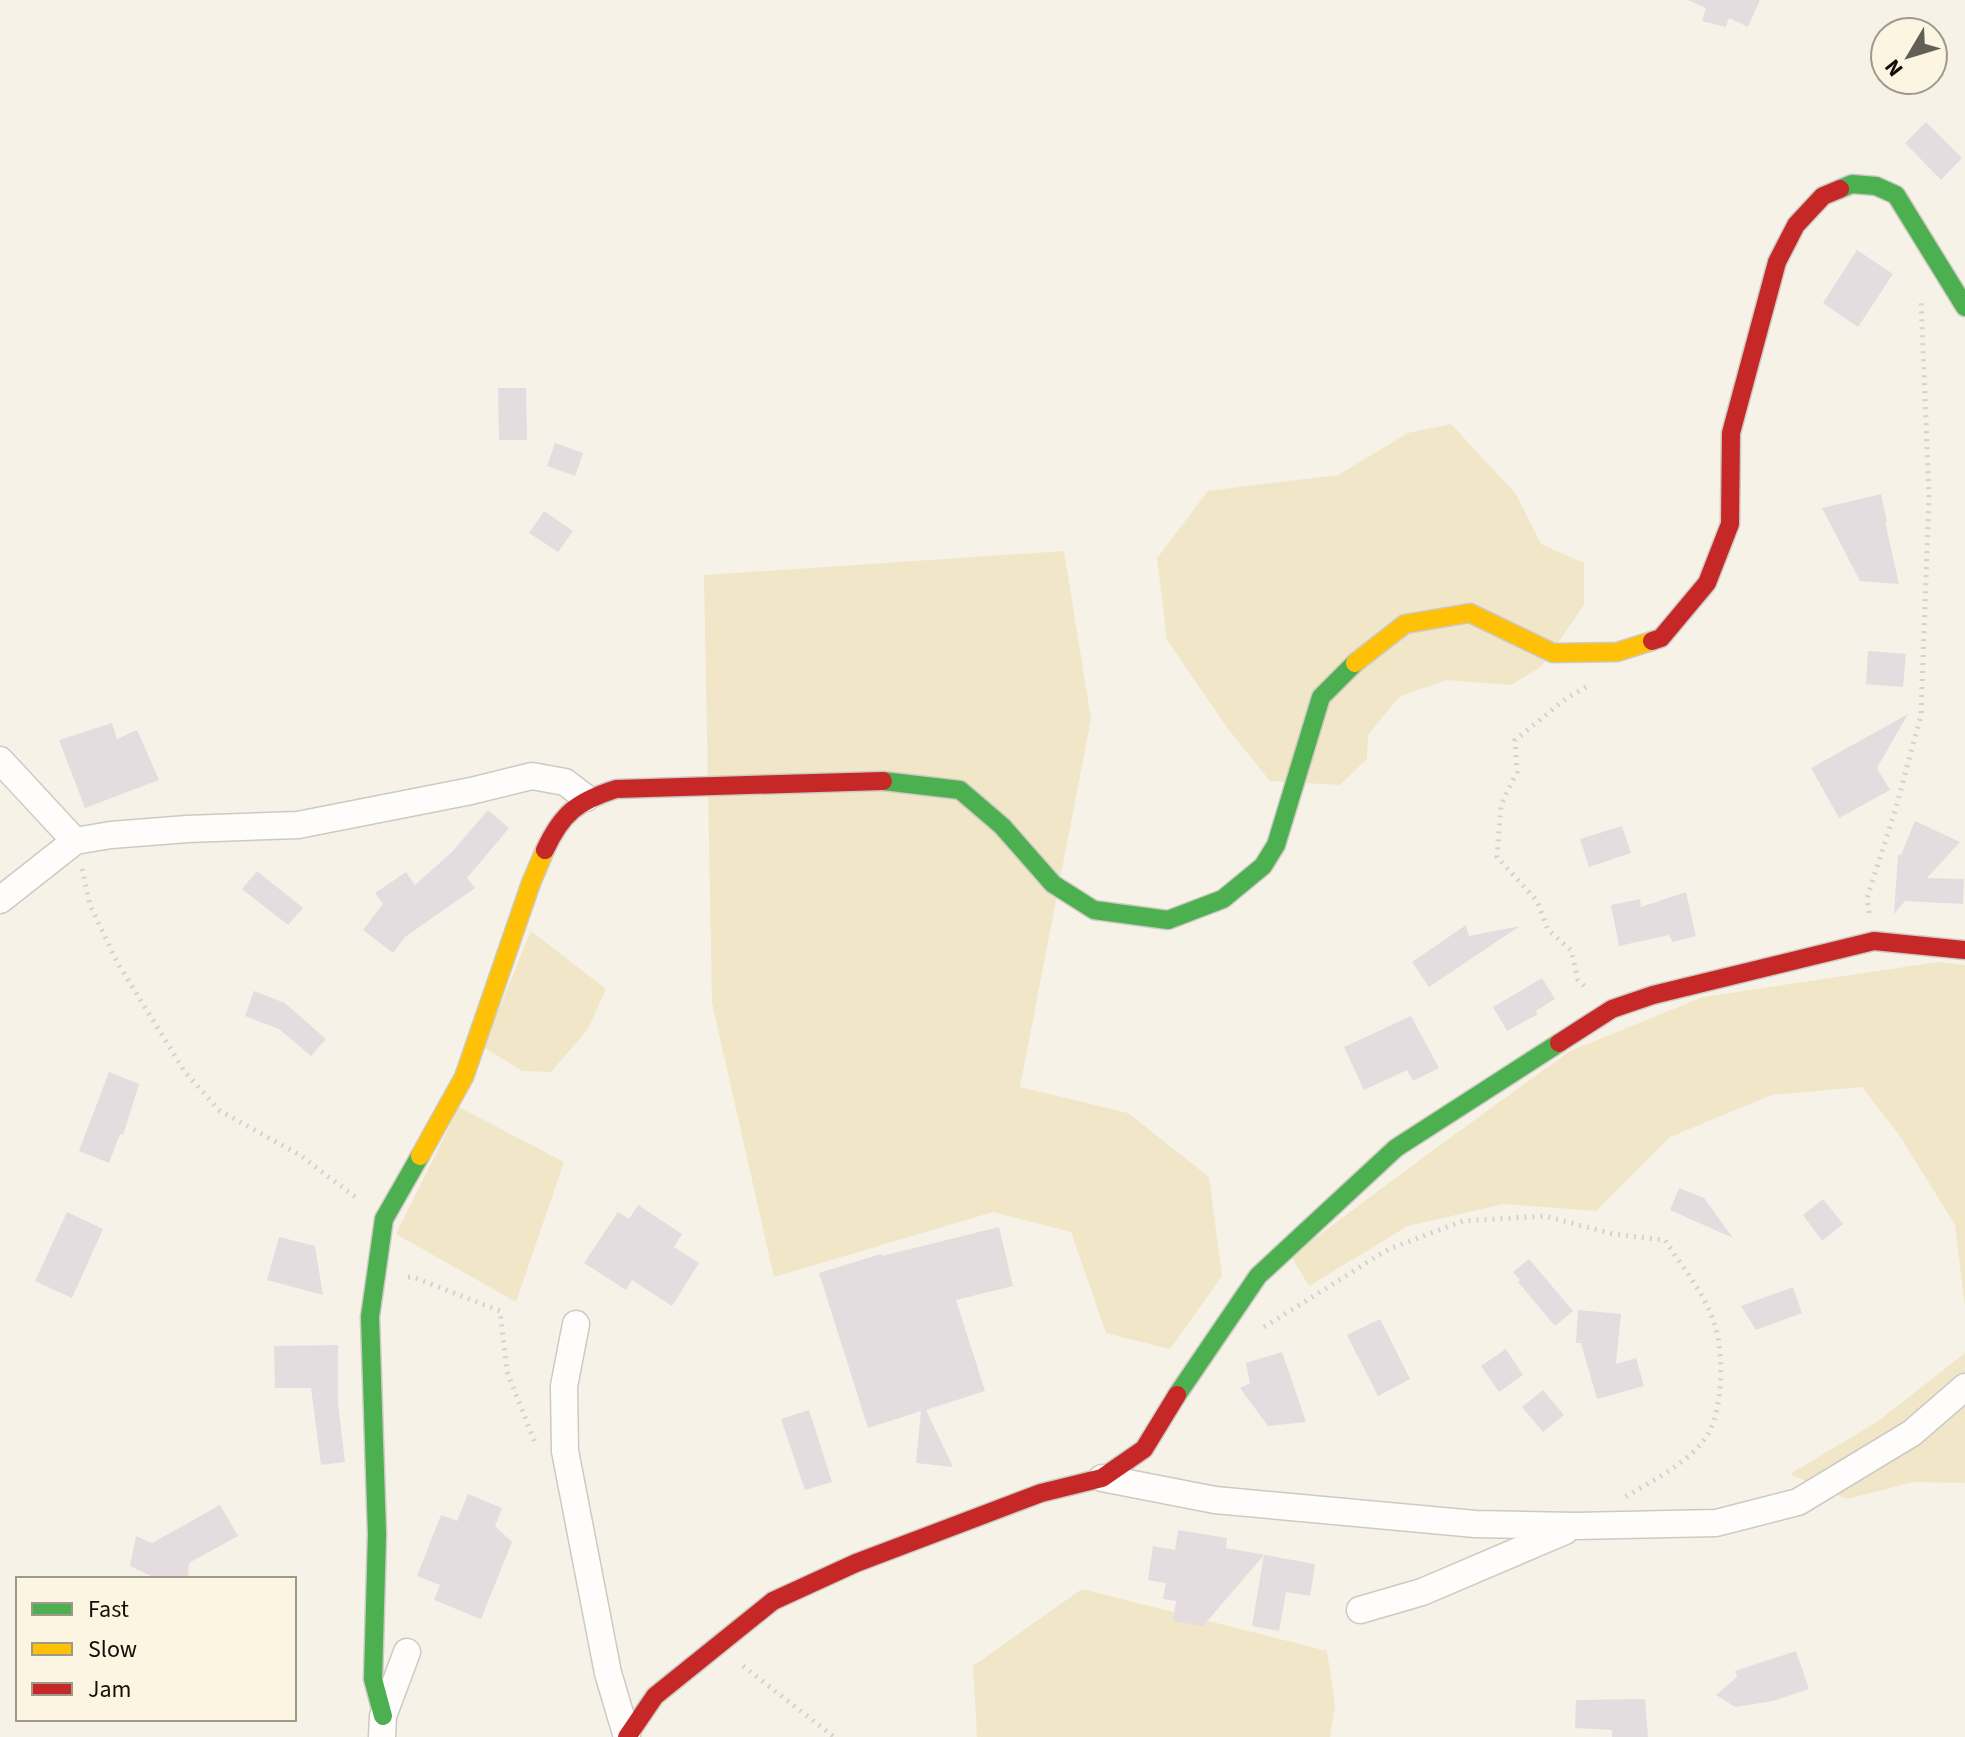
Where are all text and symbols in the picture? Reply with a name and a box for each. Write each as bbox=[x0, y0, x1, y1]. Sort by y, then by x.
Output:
north arrow bbox=[1869, 16, 1949, 96]
text: N bbox=[1877, 52, 1911, 83]
legend bbox=[16, 1577, 296, 1721]
text: Fast bbox=[88, 1592, 129, 1627]
text: Slow bbox=[88, 1632, 137, 1667]
text: Jam bbox=[88, 1672, 132, 1707]

